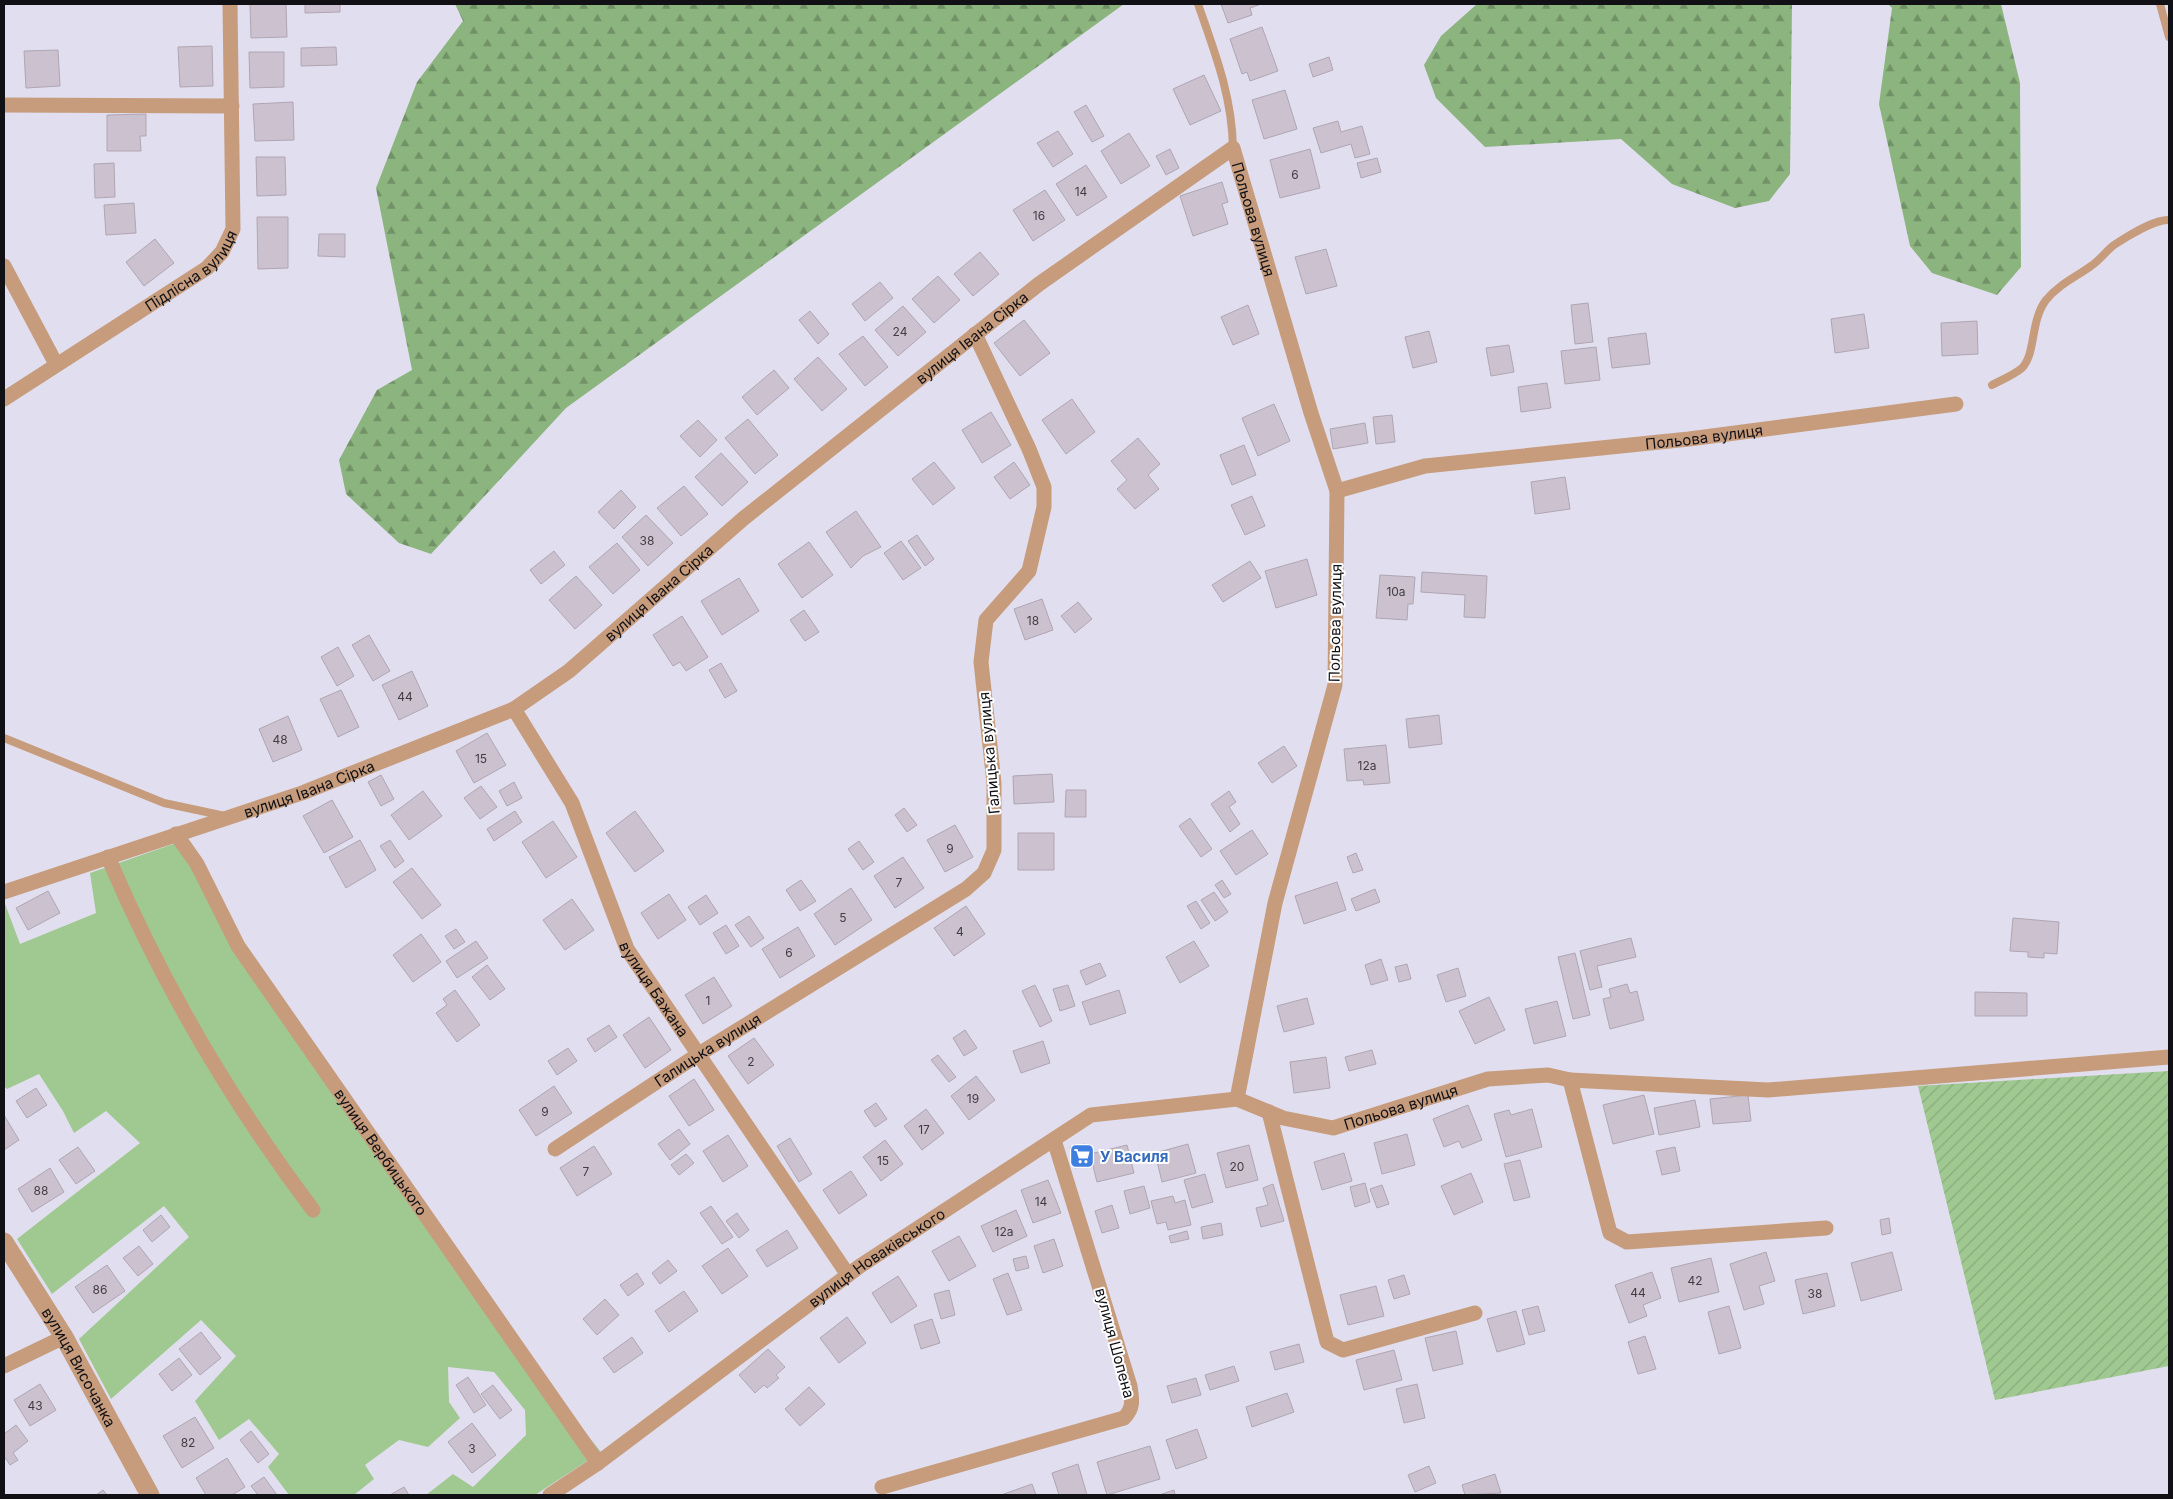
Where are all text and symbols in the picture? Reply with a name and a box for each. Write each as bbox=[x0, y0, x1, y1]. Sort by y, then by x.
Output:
street label: Польова вулиця bbox=[1228, 160, 1280, 279]
house number: 6 bbox=[1291, 167, 1299, 182]
house number: 14 bbox=[1075, 184, 1088, 199]
house number: 16 bbox=[1033, 208, 1045, 223]
street label: Підлісна вулиця bbox=[141, 227, 241, 315]
street label: вулиця Івана Сірка bbox=[912, 287, 1032, 388]
house number: 24 bbox=[893, 324, 908, 339]
street label: Польова вулиця bbox=[1644, 420, 1764, 453]
house number: 38 bbox=[640, 533, 654, 548]
street label: вулиця Івана Сірка bbox=[600, 540, 717, 645]
street label: Польова вулиця bbox=[1324, 564, 1346, 682]
house number: 10а bbox=[1386, 584, 1406, 599]
house number: 18 bbox=[1027, 613, 1039, 628]
house number: 44 bbox=[397, 689, 413, 704]
street label: Галицька вулиця bbox=[974, 691, 1004, 815]
house number: 48 bbox=[272, 732, 288, 747]
house number: 15 bbox=[475, 751, 487, 766]
street label: вулиця Івана Сірка bbox=[241, 756, 377, 821]
house number: 12а bbox=[1358, 758, 1376, 773]
house number: 9 bbox=[946, 841, 954, 856]
house number: 7 bbox=[896, 875, 903, 890]
house number: 5 bbox=[839, 910, 847, 925]
house number: 4 bbox=[956, 924, 964, 939]
street label: вулиця Бажана bbox=[616, 939, 693, 1041]
house number: 6 bbox=[785, 945, 793, 960]
house number: 1 bbox=[706, 993, 710, 1008]
street label: Галицька вулиця bbox=[650, 1009, 764, 1091]
house number: 2 bbox=[747, 1054, 755, 1069]
street label: Польова вулиця bbox=[1341, 1080, 1460, 1134]
street label: вулиця Вербицького bbox=[331, 1085, 432, 1219]
house number: 19 bbox=[967, 1091, 979, 1106]
house number: 9 bbox=[541, 1104, 549, 1119]
house number: 17 bbox=[918, 1122, 930, 1137]
supermarket icon: У Василя bbox=[1069, 1143, 1095, 1169]
place label: У Василя bbox=[1100, 1147, 1169, 1166]
house number: 15 bbox=[877, 1153, 889, 1168]
house number: 20 bbox=[1230, 1159, 1244, 1174]
house number: 7 bbox=[583, 1164, 590, 1179]
house number: 88 bbox=[34, 1183, 48, 1198]
house number: 14 bbox=[1035, 1194, 1048, 1209]
street label: вулиця Новаківського bbox=[804, 1204, 948, 1311]
house number: 12а bbox=[995, 1224, 1013, 1239]
house number: 42 bbox=[1687, 1273, 1703, 1288]
house number: 86 bbox=[93, 1282, 107, 1297]
house number: 44 bbox=[1630, 1285, 1646, 1300]
street label: вулиця Шопена bbox=[1091, 1286, 1139, 1400]
house number: 38 bbox=[1808, 1286, 1822, 1301]
street label: вулиця Височанка bbox=[38, 1304, 121, 1430]
house number: 43 bbox=[27, 1398, 43, 1413]
house number: 82 bbox=[181, 1435, 195, 1450]
house number: 3 bbox=[468, 1441, 476, 1456]

